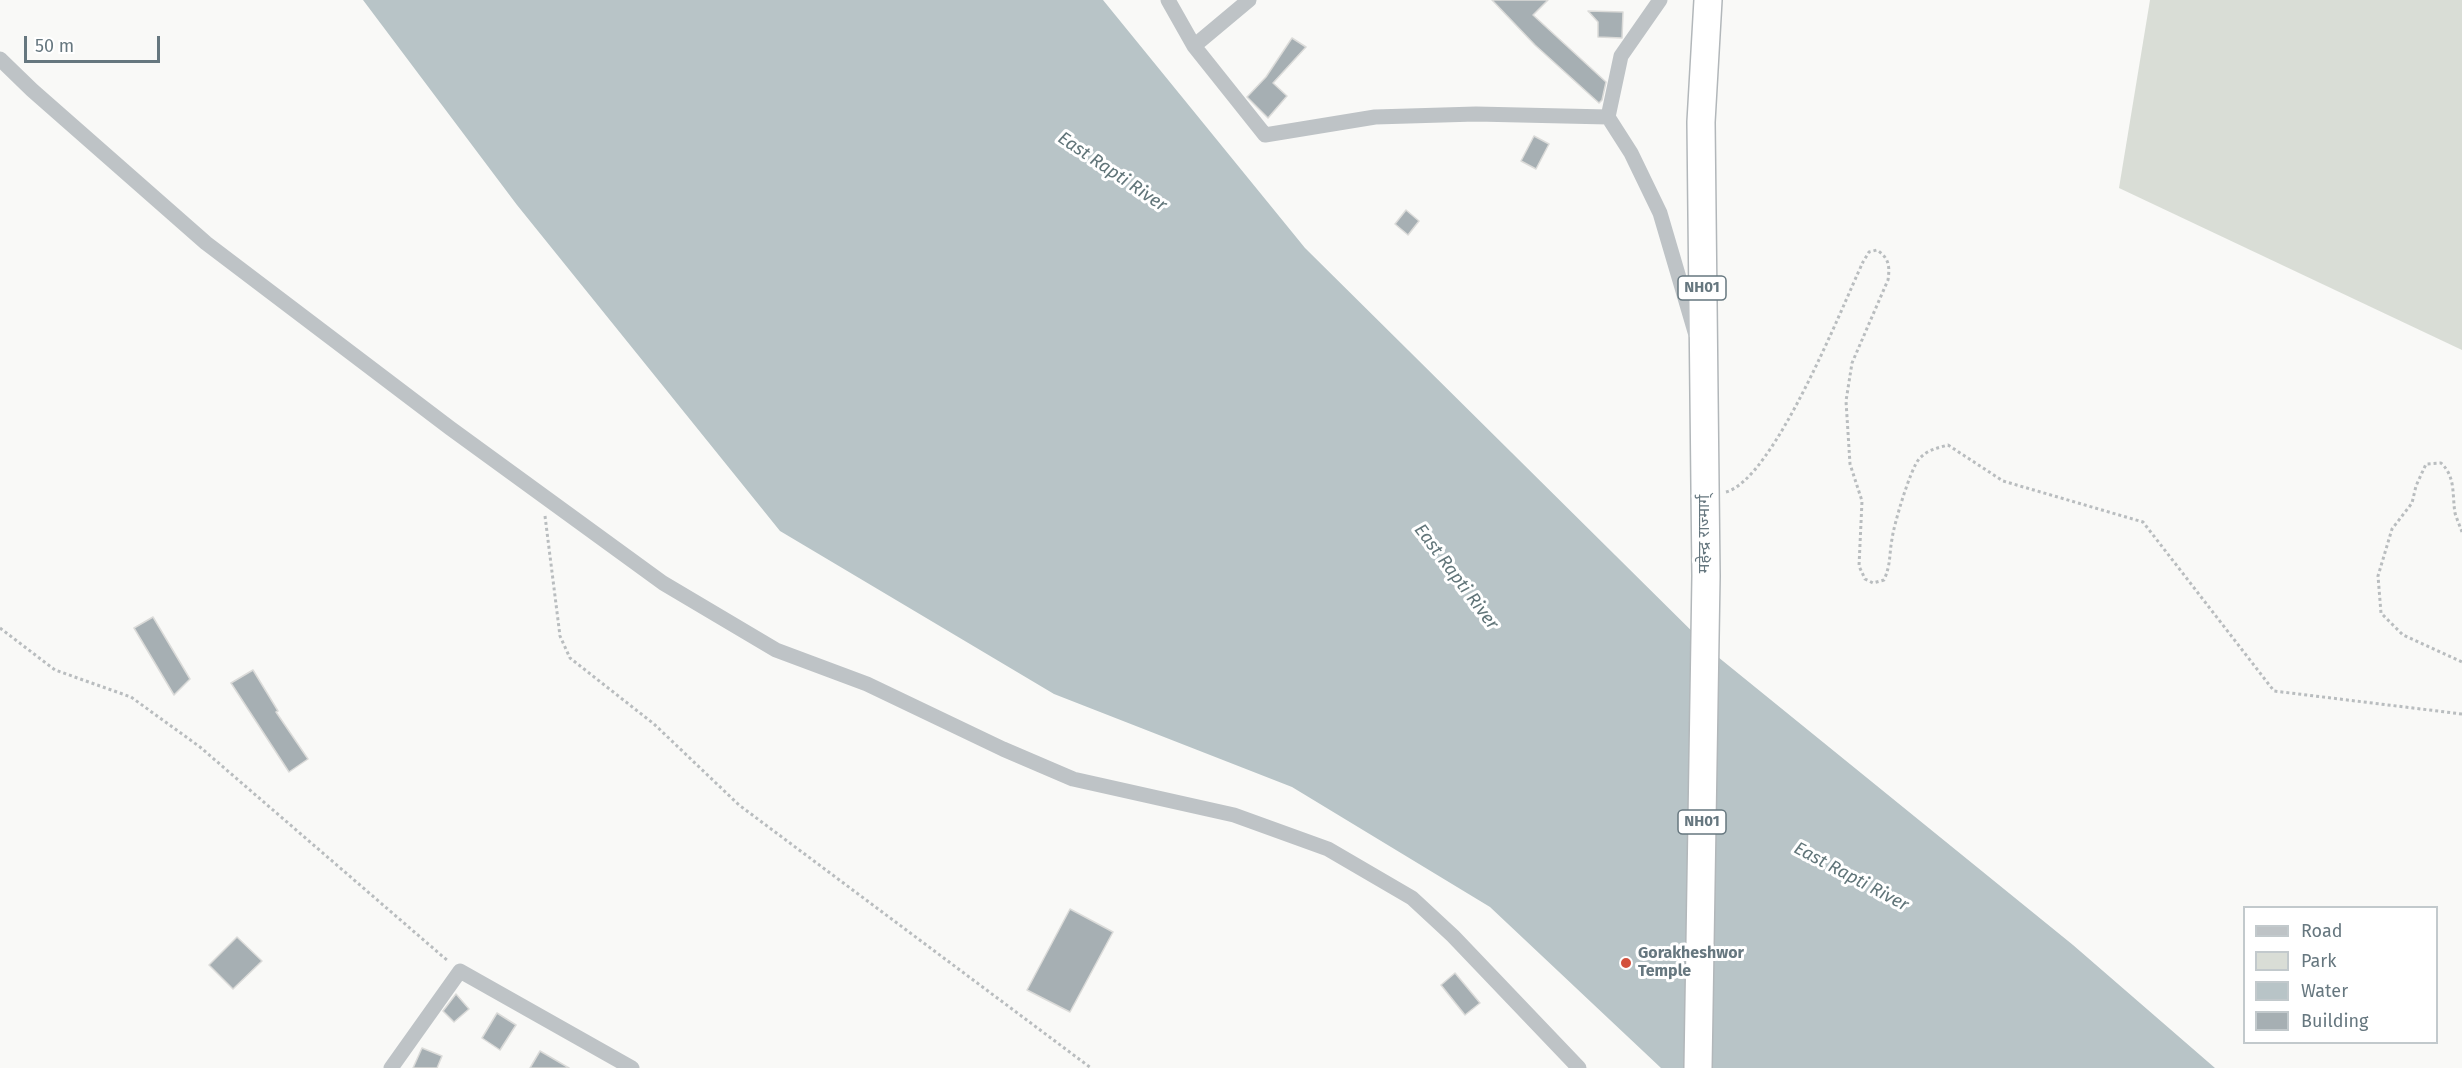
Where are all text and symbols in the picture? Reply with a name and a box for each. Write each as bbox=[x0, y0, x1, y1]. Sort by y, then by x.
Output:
scale bar bbox=[27, 24, 164, 62]
text: 50 m bbox=[35, 35, 74, 57]
water label: East Rapti River bbox=[1053, 128, 1171, 216]
road number: NH01 bbox=[1678, 276, 1726, 300]
street label: महेन्द्र राज्मार्ग् bbox=[1695, 495, 1715, 573]
water label: East Rapti River bbox=[1409, 520, 1503, 634]
road number: NH01 bbox=[1678, 810, 1726, 834]
water label: East Rapti River bbox=[1790, 838, 1912, 916]
legend bbox=[2243, 906, 2438, 1044]
text: Road bbox=[2301, 920, 2343, 942]
place label: Gorakheshwor Temple bbox=[1638, 944, 1744, 982]
text: Park bbox=[2301, 950, 2336, 972]
marker: Gorakheshwor Temple bbox=[1619, 956, 1633, 970]
text: Water bbox=[2301, 980, 2348, 1002]
text: Building bbox=[2301, 1010, 2368, 1032]

